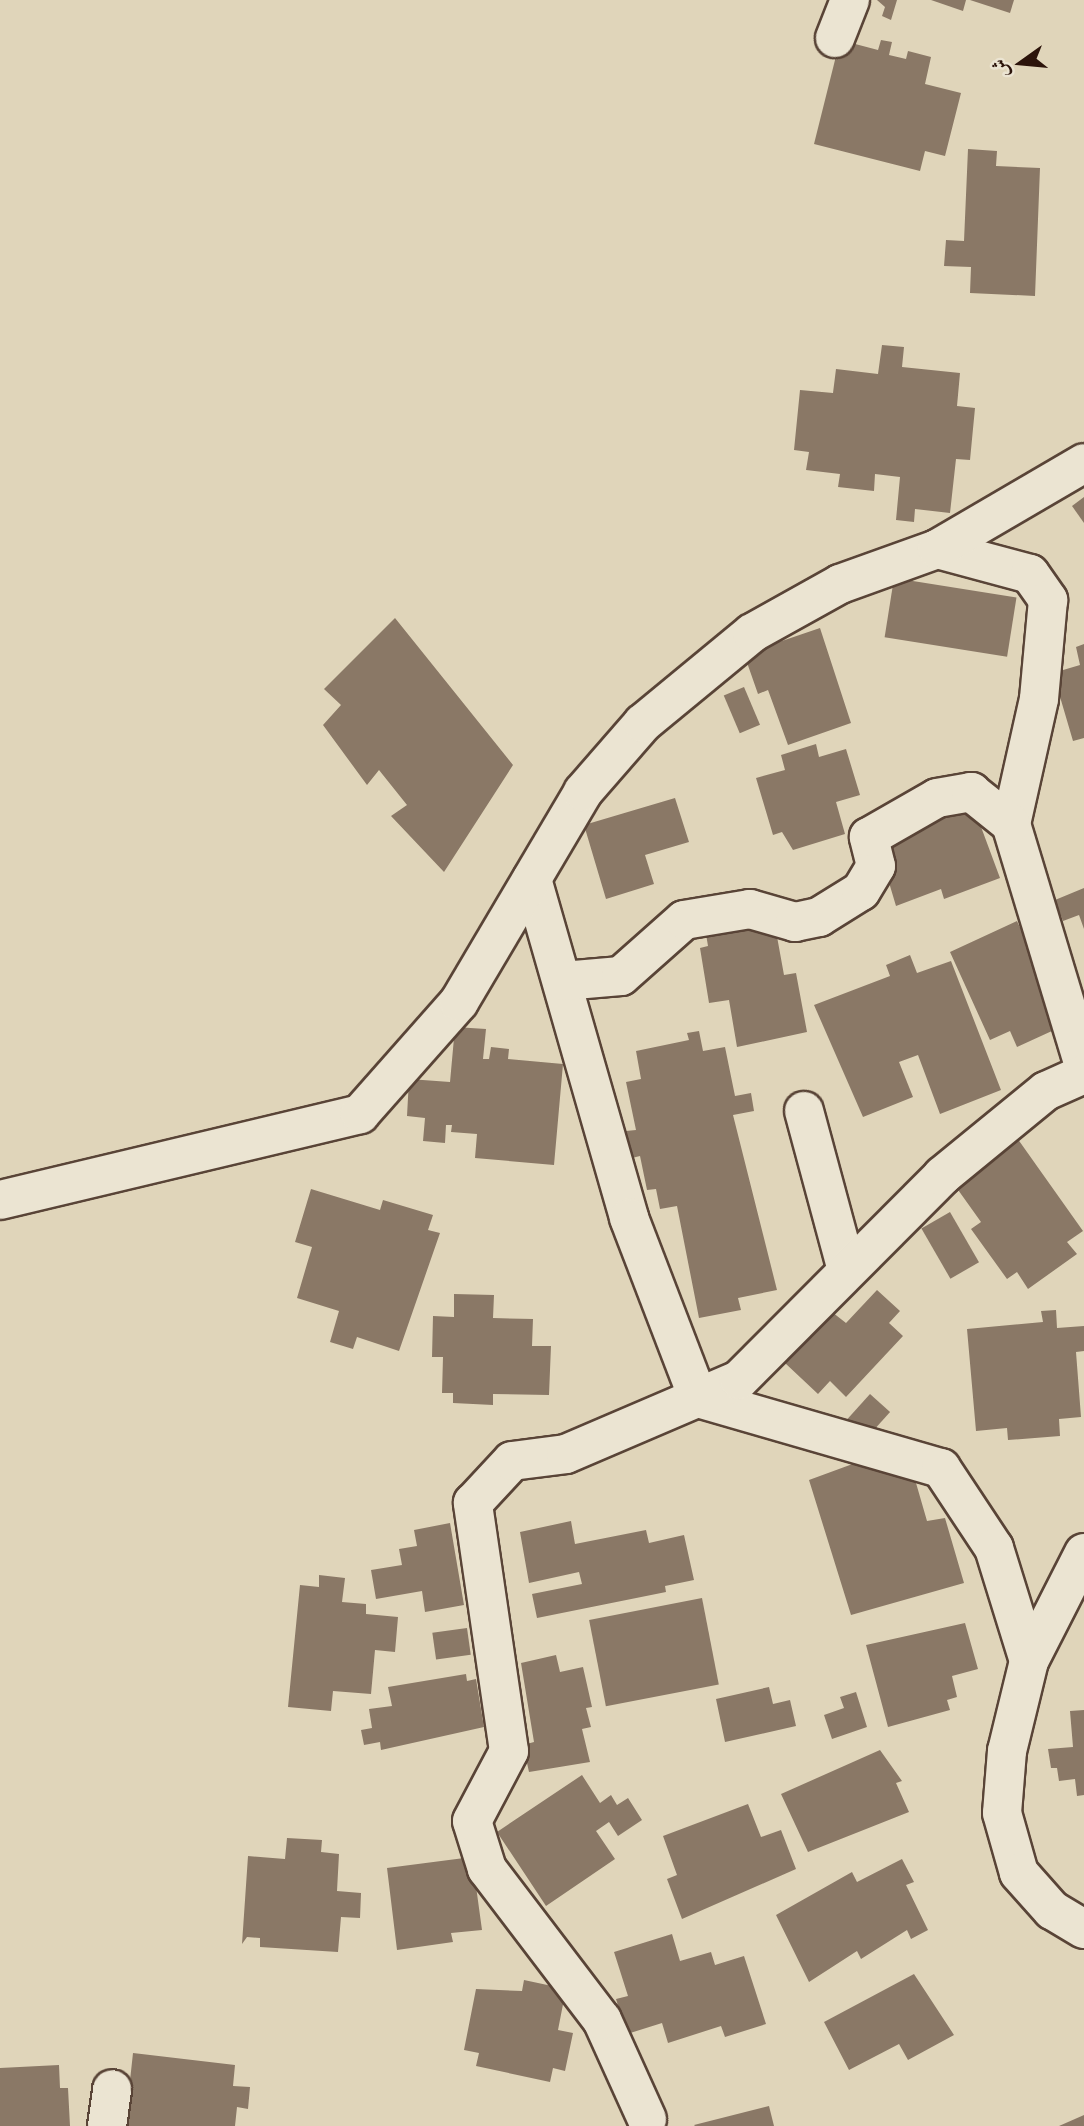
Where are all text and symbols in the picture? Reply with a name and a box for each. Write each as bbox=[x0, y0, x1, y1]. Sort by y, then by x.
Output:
north arrow bbox=[986, 28, 1056, 98]
text: ش bbox=[986, 56, 1016, 81]

